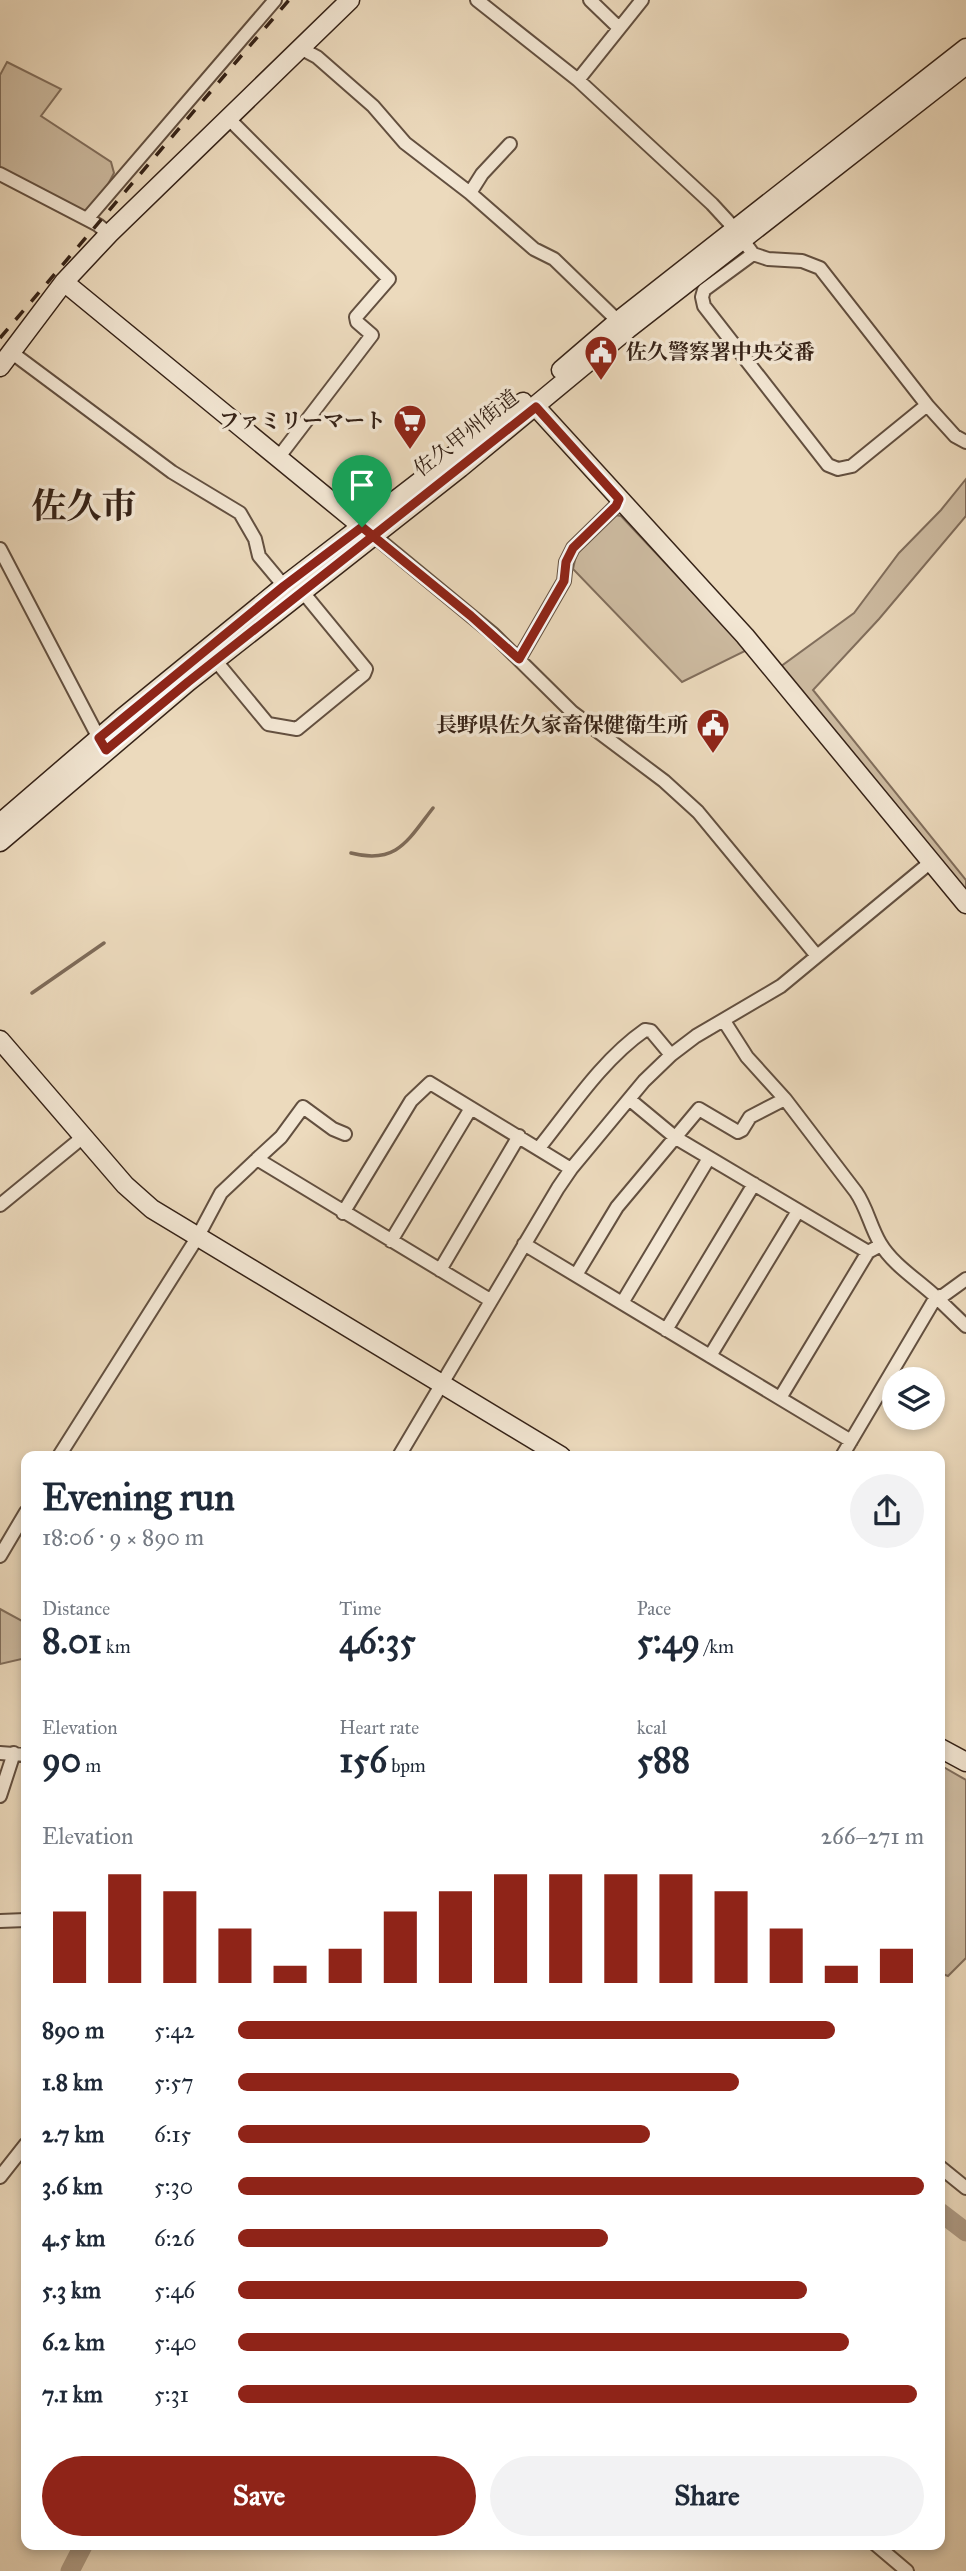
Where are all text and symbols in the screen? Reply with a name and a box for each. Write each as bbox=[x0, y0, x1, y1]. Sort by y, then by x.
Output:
public building icon: 佐久警察署中央交番 bbox=[582, 333, 620, 382]
place label: 佐久警察署中央交番 bbox=[626, 339, 815, 365]
street label: 佐久甲州街道 bbox=[408, 384, 524, 482]
supermarket icon: ファミリーマート bbox=[391, 402, 429, 451]
place label: ファミリーマート bbox=[218, 408, 386, 434]
pin bbox=[332, 455, 392, 527]
icon: arrive bbox=[343, 466, 381, 504]
district label: 佐久市 bbox=[31, 485, 137, 528]
public building icon: 長野県佐久家畜保健衛生所 bbox=[694, 706, 732, 755]
place label: 長野県佐久家畜保健衛生所 bbox=[436, 712, 688, 738]
map controls bbox=[882, 1367, 945, 1430]
button: layers bbox=[882, 1367, 945, 1430]
text: Evening run bbox=[42, 1474, 235, 1520]
button: share bbox=[850, 1474, 924, 1548]
text: 18:06 · 9 × 890 m bbox=[42, 1523, 204, 1551]
text: Distance bbox=[42, 1597, 110, 1620]
text: Time bbox=[339, 1597, 381, 1620]
text: Pace bbox=[637, 1597, 671, 1620]
text: 8.01 bbox=[42, 1620, 102, 1663]
text: 46:35 bbox=[339, 1620, 416, 1663]
text: 5:49 bbox=[637, 1620, 700, 1663]
text: km bbox=[102, 1635, 131, 1658]
text: /km bbox=[700, 1635, 734, 1658]
text: Elevation bbox=[42, 1716, 117, 1739]
text: Heart rate bbox=[339, 1716, 419, 1739]
text: kcal bbox=[637, 1716, 667, 1739]
text: 90 bbox=[42, 1739, 81, 1782]
text: 156 bbox=[339, 1739, 387, 1782]
text: 588 bbox=[637, 1739, 690, 1782]
text: m bbox=[81, 1754, 101, 1777]
text: bpm bbox=[387, 1754, 426, 1777]
text: Elevation bbox=[42, 1822, 133, 1850]
text: 266–271 m bbox=[821, 1822, 924, 1850]
text: 890 m bbox=[42, 2016, 104, 2044]
text: 5:42 bbox=[154, 2016, 195, 2044]
text: 1.8 km bbox=[42, 2068, 103, 2096]
text: 5:57 bbox=[154, 2068, 193, 2096]
text: 2.7 km bbox=[42, 2120, 104, 2148]
text: 6:15 bbox=[154, 2120, 191, 2148]
text: 3.6 km bbox=[42, 2172, 103, 2200]
text: 5:30 bbox=[154, 2172, 193, 2200]
text: 4.5 km bbox=[42, 2224, 105, 2252]
text: 6:26 bbox=[154, 2224, 195, 2252]
text: 5.3 km bbox=[42, 2276, 101, 2304]
text: 5:46 bbox=[154, 2276, 195, 2304]
text: 6.2 km bbox=[42, 2328, 105, 2356]
text: 5:40 bbox=[154, 2328, 197, 2356]
text: 7.1 km bbox=[42, 2380, 103, 2408]
text: 5:31 bbox=[154, 2380, 189, 2408]
button: Save bbox=[42, 2456, 476, 2536]
button: Share bbox=[490, 2456, 924, 2536]

